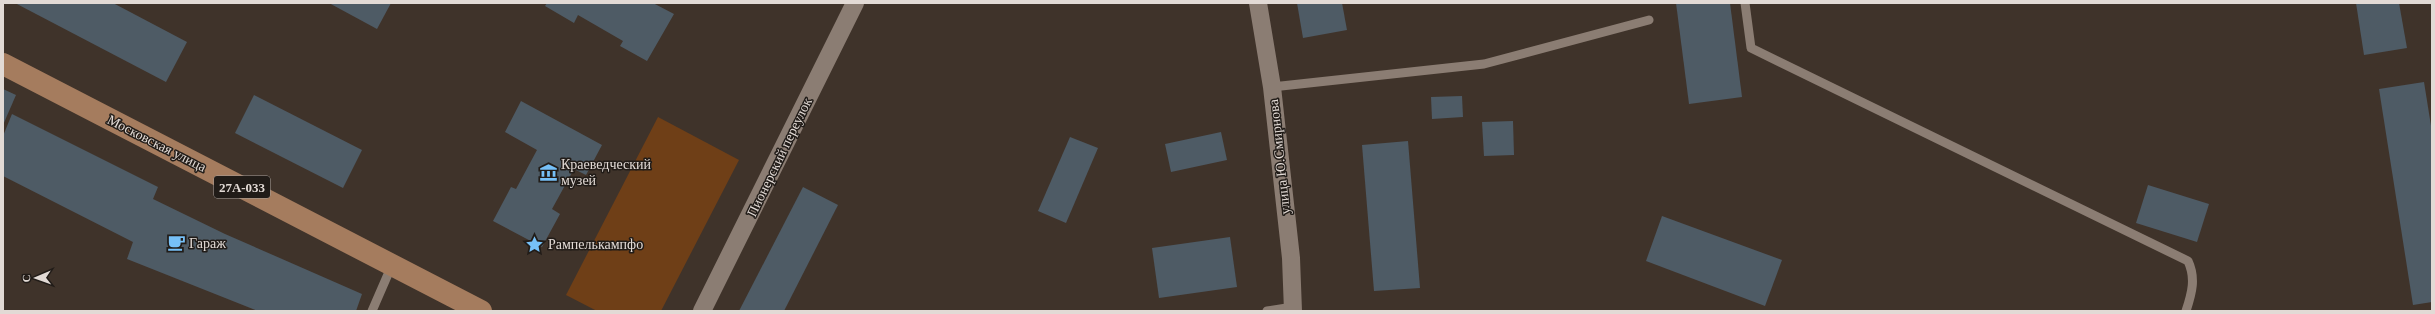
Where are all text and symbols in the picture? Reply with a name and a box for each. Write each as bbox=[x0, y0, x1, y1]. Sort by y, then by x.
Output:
street label: Пионерский переулок bbox=[744, 95, 815, 219]
street label: улица Ю.Смирнова bbox=[1266, 98, 1293, 215]
street label: Московская улица bbox=[105, 112, 209, 175]
place label: Краеведческий музей bbox=[561, 157, 652, 188]
museum icon: Краеведческий музей bbox=[538, 162, 558, 182]
road number: 27А-033 bbox=[214, 176, 270, 198]
cafe icon: Гараж bbox=[166, 233, 186, 253]
place icon: Рампелькампфо bbox=[525, 234, 545, 254]
place label: Гараж bbox=[189, 236, 226, 251]
place label: Рампелькампфо bbox=[548, 237, 643, 252]
north arrow bbox=[16, 258, 56, 298]
text: С bbox=[20, 274, 32, 283]

